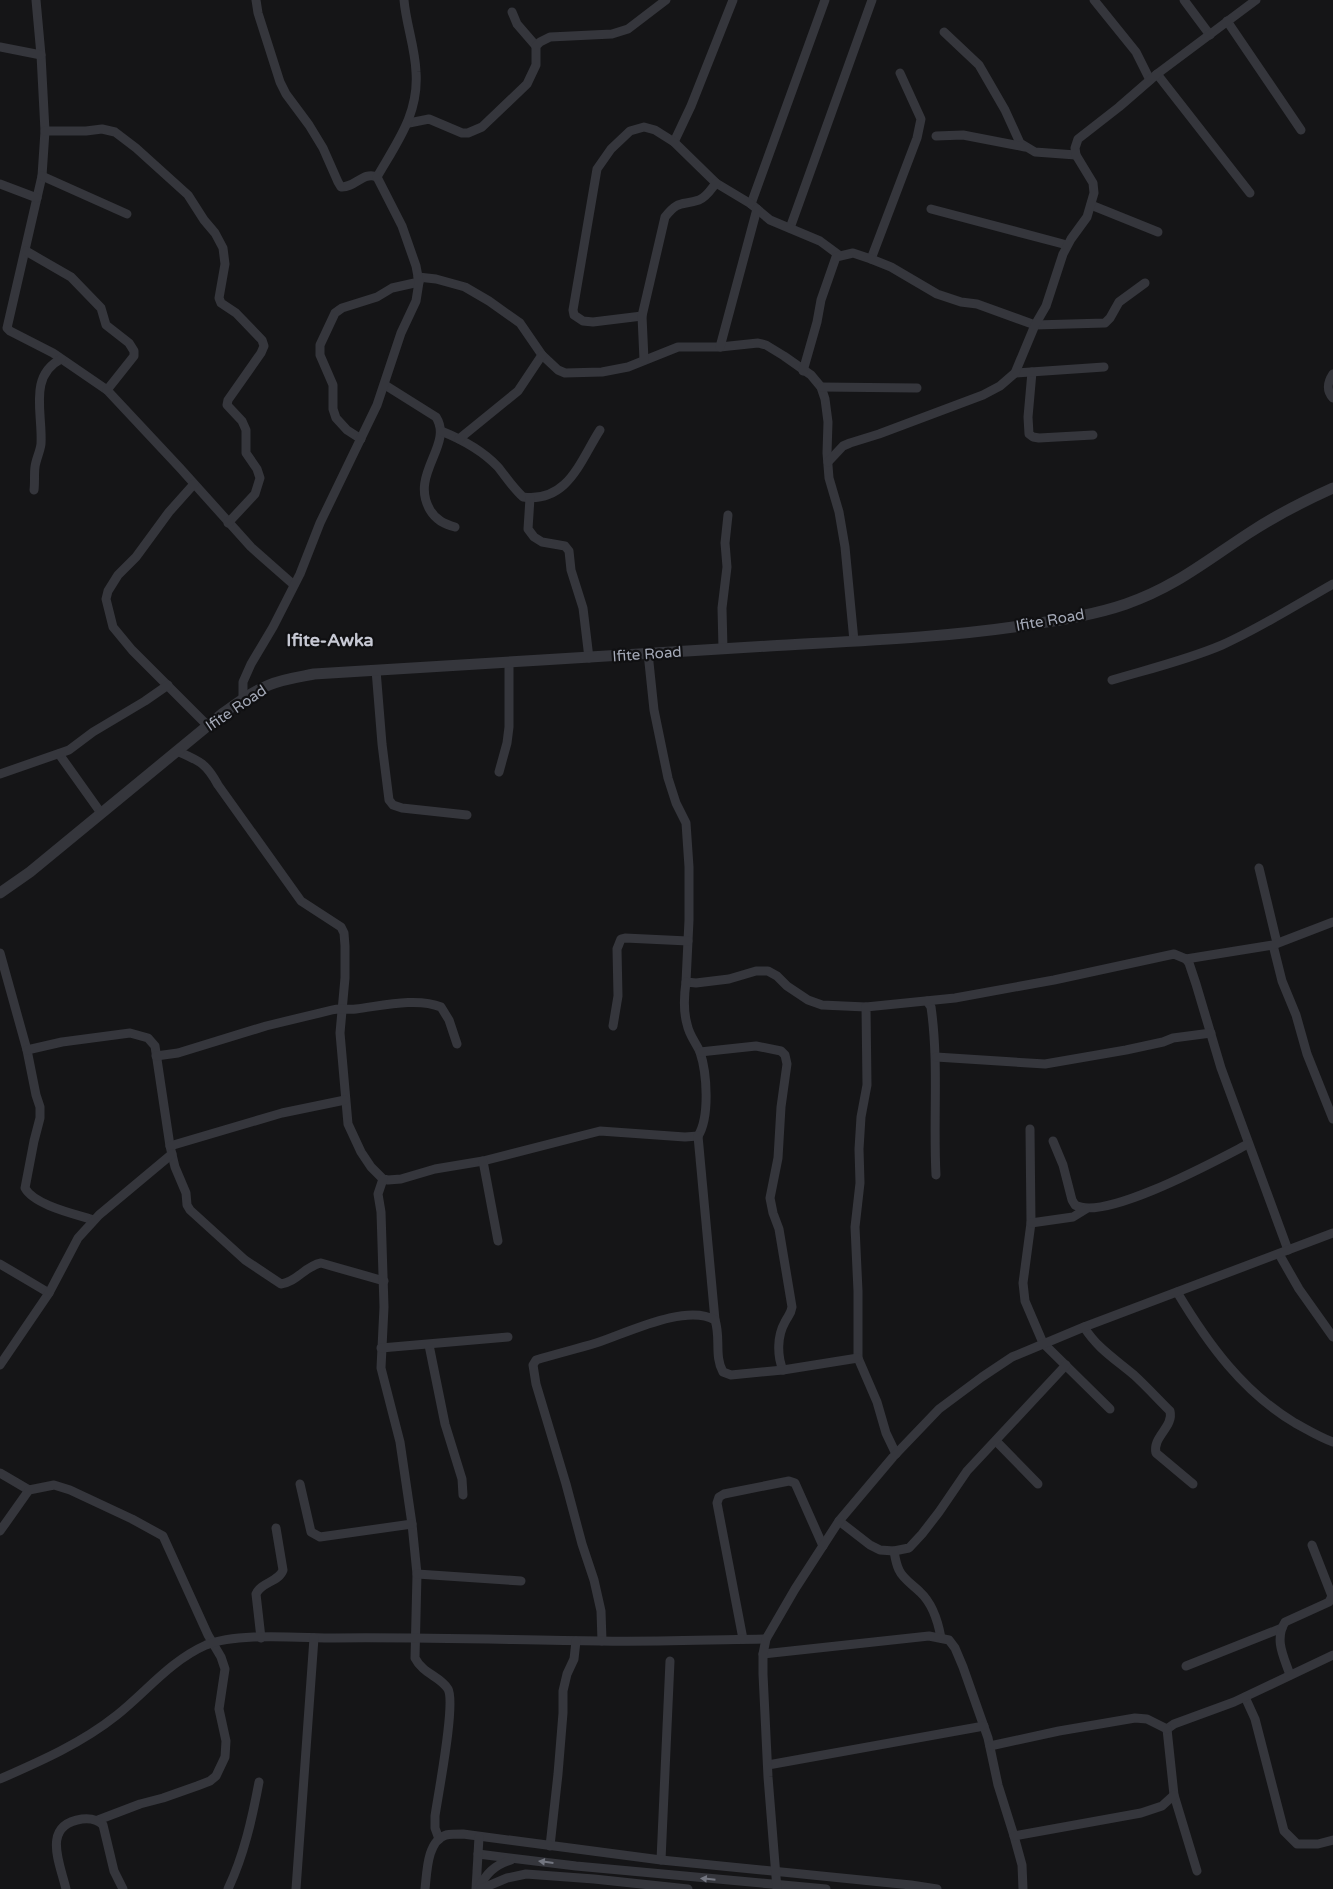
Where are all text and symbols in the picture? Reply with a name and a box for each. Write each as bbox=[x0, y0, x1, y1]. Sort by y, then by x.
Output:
street label: Ifite Road bbox=[1014, 605, 1086, 635]
district label: Ifite-Awka bbox=[286, 629, 374, 651]
street label: Ifite Road bbox=[612, 643, 682, 665]
street label: Ifite Road bbox=[202, 681, 270, 735]
one-way arrow bbox=[538, 1858, 554, 1866]
one-way arrow bbox=[699, 1874, 715, 1882]

